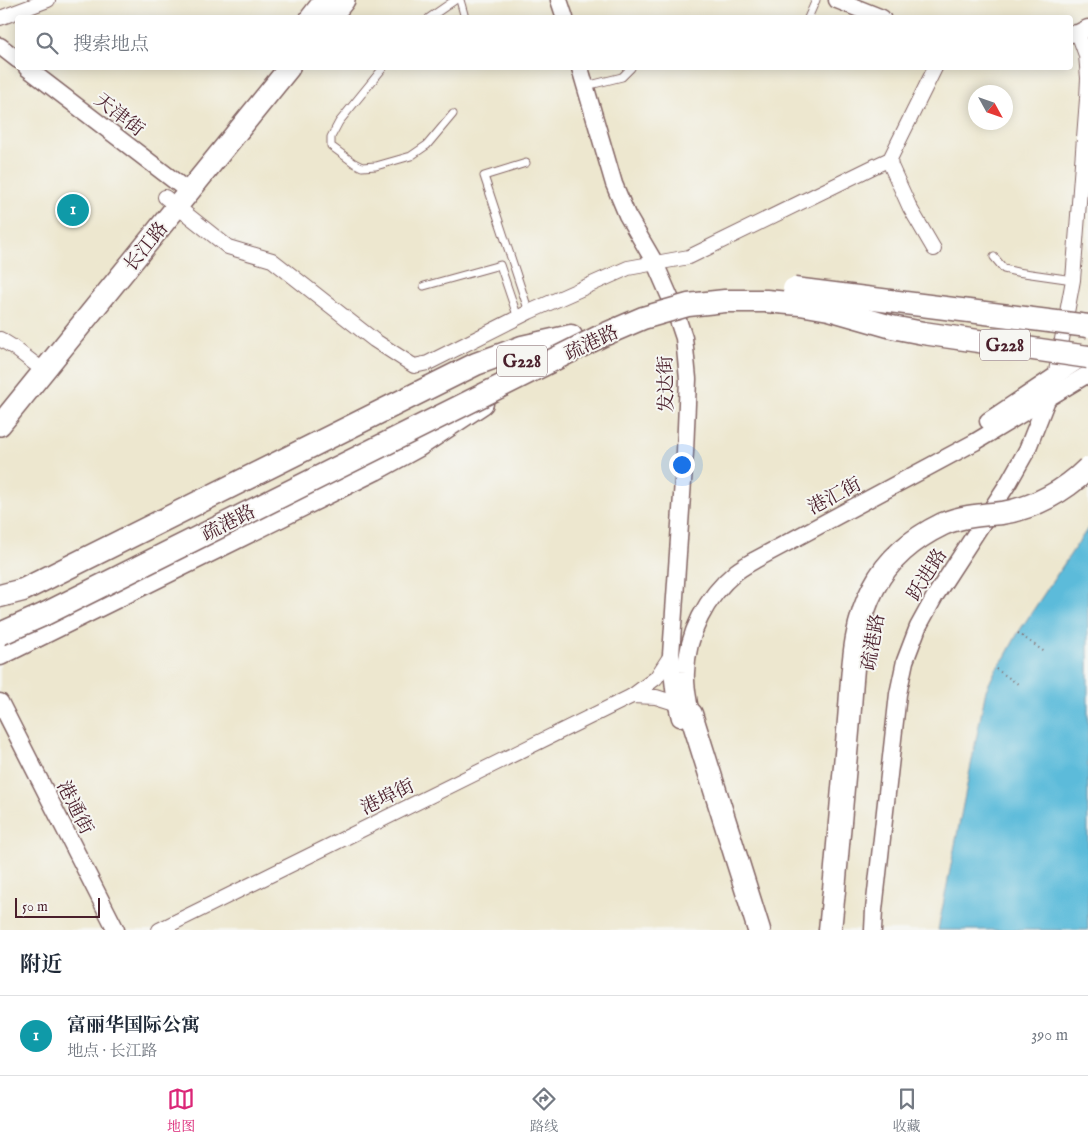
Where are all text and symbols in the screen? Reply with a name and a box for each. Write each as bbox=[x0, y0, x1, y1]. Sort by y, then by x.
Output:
search box bbox=[15, 15, 1073, 70]
icon: search bbox=[33, 29, 61, 57]
text: 搜索地点 bbox=[73, 33, 149, 57]
north arrow bbox=[968, 85, 1013, 130]
street label: 天津街 bbox=[89, 89, 149, 143]
pin: 1 bbox=[57, 191, 89, 229]
street label: 长江路 bbox=[119, 218, 174, 277]
street label: 疏港路 bbox=[561, 321, 623, 367]
road number: G228 bbox=[980, 330, 1030, 360]
road number: G228 bbox=[497, 346, 547, 376]
street label: 发达街 bbox=[655, 355, 679, 413]
your location bbox=[669, 452, 695, 478]
street label: 港汇街 bbox=[804, 473, 866, 521]
street label: 疏港路 bbox=[198, 500, 260, 547]
street label: 跃进路 bbox=[902, 545, 953, 606]
street label: 疏港路 bbox=[857, 612, 891, 673]
street label: 港埠街 bbox=[357, 775, 419, 821]
street label: 港通街 bbox=[51, 777, 98, 839]
scale bar bbox=[15, 895, 100, 918]
text: 50 m bbox=[22, 898, 48, 916]
text: 附近 bbox=[20, 952, 62, 979]
text: 富丽华国际公寓 bbox=[67, 1014, 200, 1038]
text: 1 bbox=[33, 1026, 39, 1046]
text: 390 m bbox=[1031, 1026, 1068, 1046]
text: 地点 · 长江路 bbox=[67, 1042, 158, 1062]
tab: 地图 bbox=[167, 1085, 195, 1136]
tab: 路线 bbox=[530, 1085, 558, 1136]
tab: 收藏 bbox=[893, 1085, 921, 1136]

